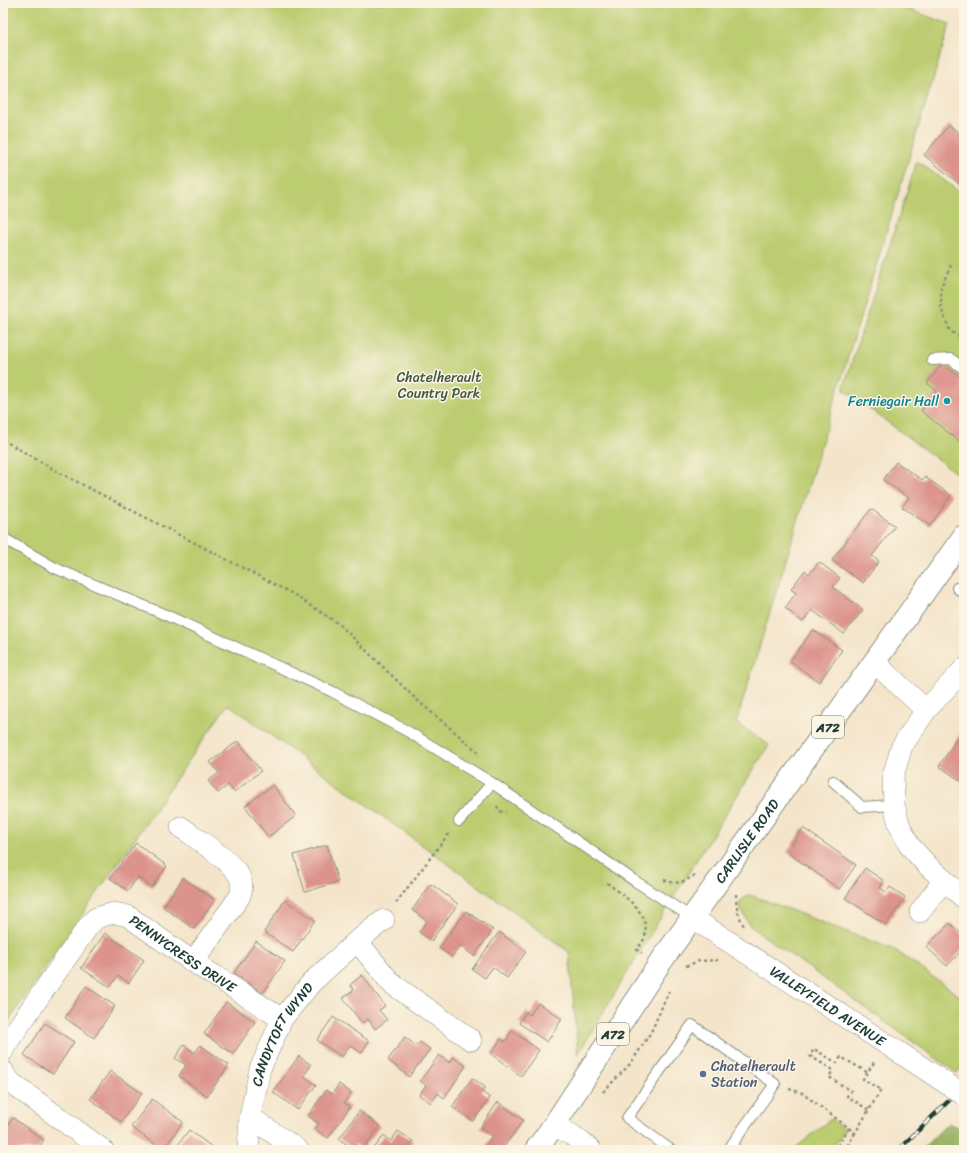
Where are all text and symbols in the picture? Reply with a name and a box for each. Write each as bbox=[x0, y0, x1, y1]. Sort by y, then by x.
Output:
park label: Chatelherault Country Park bbox=[397, 365, 481, 406]
place label: Ferniegair Hall bbox=[848, 389, 940, 414]
marker: Ferniegair Hall bbox=[942, 396, 952, 406]
road number: A72 bbox=[812, 716, 844, 738]
street label: CARLISLE ROAD bbox=[708, 793, 786, 889]
street label: PENNYCRESS DRIVE bbox=[124, 908, 242, 1000]
street label: VALLEYFIELD AVENUE bbox=[765, 959, 892, 1054]
street label: CANDYTOFT WYND bbox=[244, 976, 320, 1088]
road number: A72 bbox=[597, 1023, 629, 1045]
place label: Chatelherault Station bbox=[711, 1054, 796, 1095]
marker: Chatelherault Station bbox=[698, 1069, 708, 1079]

